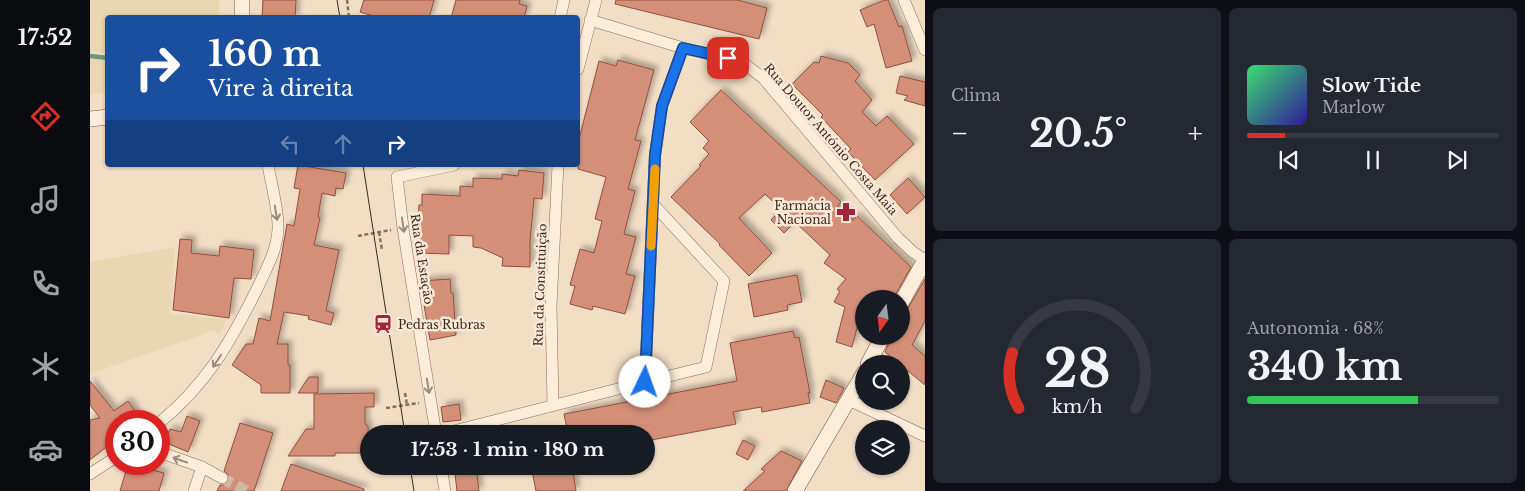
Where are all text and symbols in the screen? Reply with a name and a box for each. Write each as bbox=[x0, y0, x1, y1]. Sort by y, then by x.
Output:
text: 17:52 bbox=[18, 24, 72, 51]
text: 160 m bbox=[208, 32, 321, 75]
icon: right bbox=[125, 35, 190, 100]
pin bbox=[707, 37, 749, 79]
icon: arrive bbox=[714, 44, 742, 72]
street label: Rua Doutor António Costa Maia bbox=[761, 60, 901, 218]
text: Slow Tide bbox=[1322, 74, 1421, 97]
text: Vire à direita bbox=[208, 75, 353, 102]
text: Clima bbox=[951, 85, 1001, 105]
text: Marlow bbox=[1322, 97, 1385, 117]
icon: directions bbox=[28, 99, 63, 134]
text: 20.5° bbox=[1029, 110, 1127, 157]
text: − bbox=[951, 116, 969, 151]
text: + bbox=[1188, 116, 1203, 151]
icon: left bbox=[276, 130, 304, 158]
icon: ahead bbox=[329, 130, 357, 158]
icon: right bbox=[382, 130, 410, 158]
icon: previous bbox=[1275, 146, 1303, 174]
icon: pause bbox=[1359, 146, 1387, 174]
icon: next bbox=[1443, 146, 1471, 174]
icon: music bbox=[28, 182, 63, 217]
place label: Farmácia Nacional bbox=[774, 198, 831, 227]
pharmacy icon: Farmácia Nacional bbox=[835, 201, 857, 223]
one-way arrow bbox=[271, 205, 281, 221]
street label: Rua da Estação bbox=[407, 212, 437, 306]
one-way arrow bbox=[398, 217, 408, 233]
street label: Rua da Constituição bbox=[530, 223, 550, 347]
icon: phone bbox=[28, 266, 63, 301]
north arrow bbox=[855, 290, 910, 345]
map controls bbox=[855, 290, 910, 475]
station icon: Pedras Rubras bbox=[372, 313, 394, 335]
place label: Pedras Rubras bbox=[398, 317, 485, 332]
text: Autonomia · 68% bbox=[1247, 318, 1384, 338]
text: 28 bbox=[1044, 337, 1110, 401]
text: 340 km bbox=[1247, 343, 1403, 390]
icon: climate bbox=[28, 349, 63, 384]
one-way arrow bbox=[212, 353, 222, 367]
position arrow bbox=[618, 355, 670, 407]
button: search bbox=[855, 355, 910, 410]
one-way arrow bbox=[424, 377, 434, 393]
text: km/h bbox=[1052, 396, 1102, 418]
speed limit sign: 30 bbox=[105, 410, 170, 475]
button: layers bbox=[855, 420, 910, 475]
icon: car bbox=[28, 432, 63, 467]
text: 17:53 · 1 min · 180 m bbox=[411, 438, 604, 461]
one-way arrow bbox=[173, 455, 188, 464]

